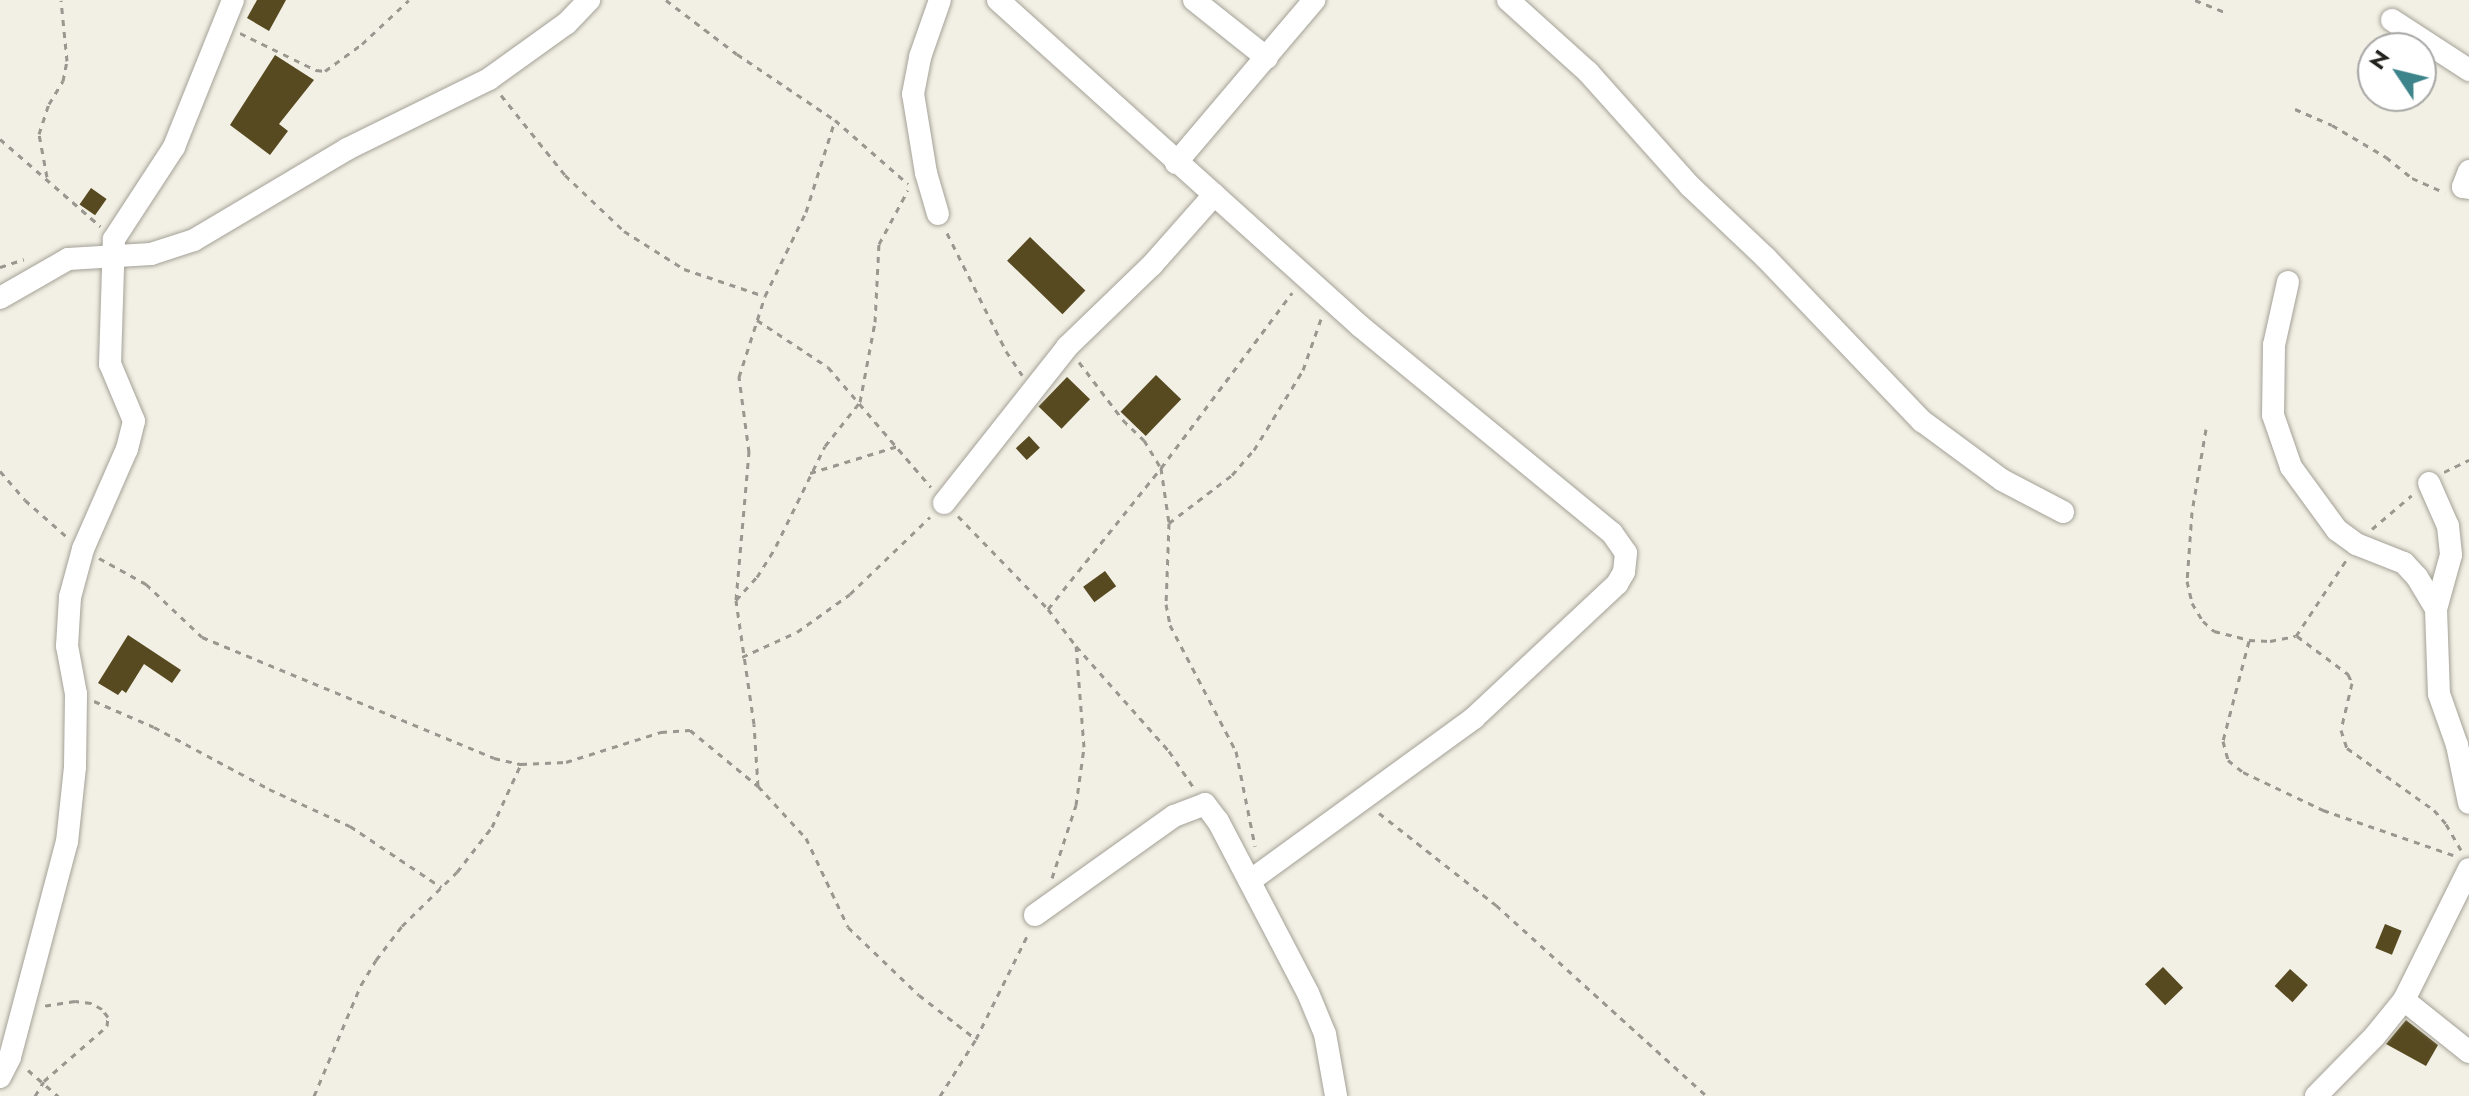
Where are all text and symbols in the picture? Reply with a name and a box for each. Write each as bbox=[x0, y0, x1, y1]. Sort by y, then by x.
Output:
north arrow bbox=[2357, 32, 2437, 112]
text: N bbox=[2361, 43, 2397, 76]

